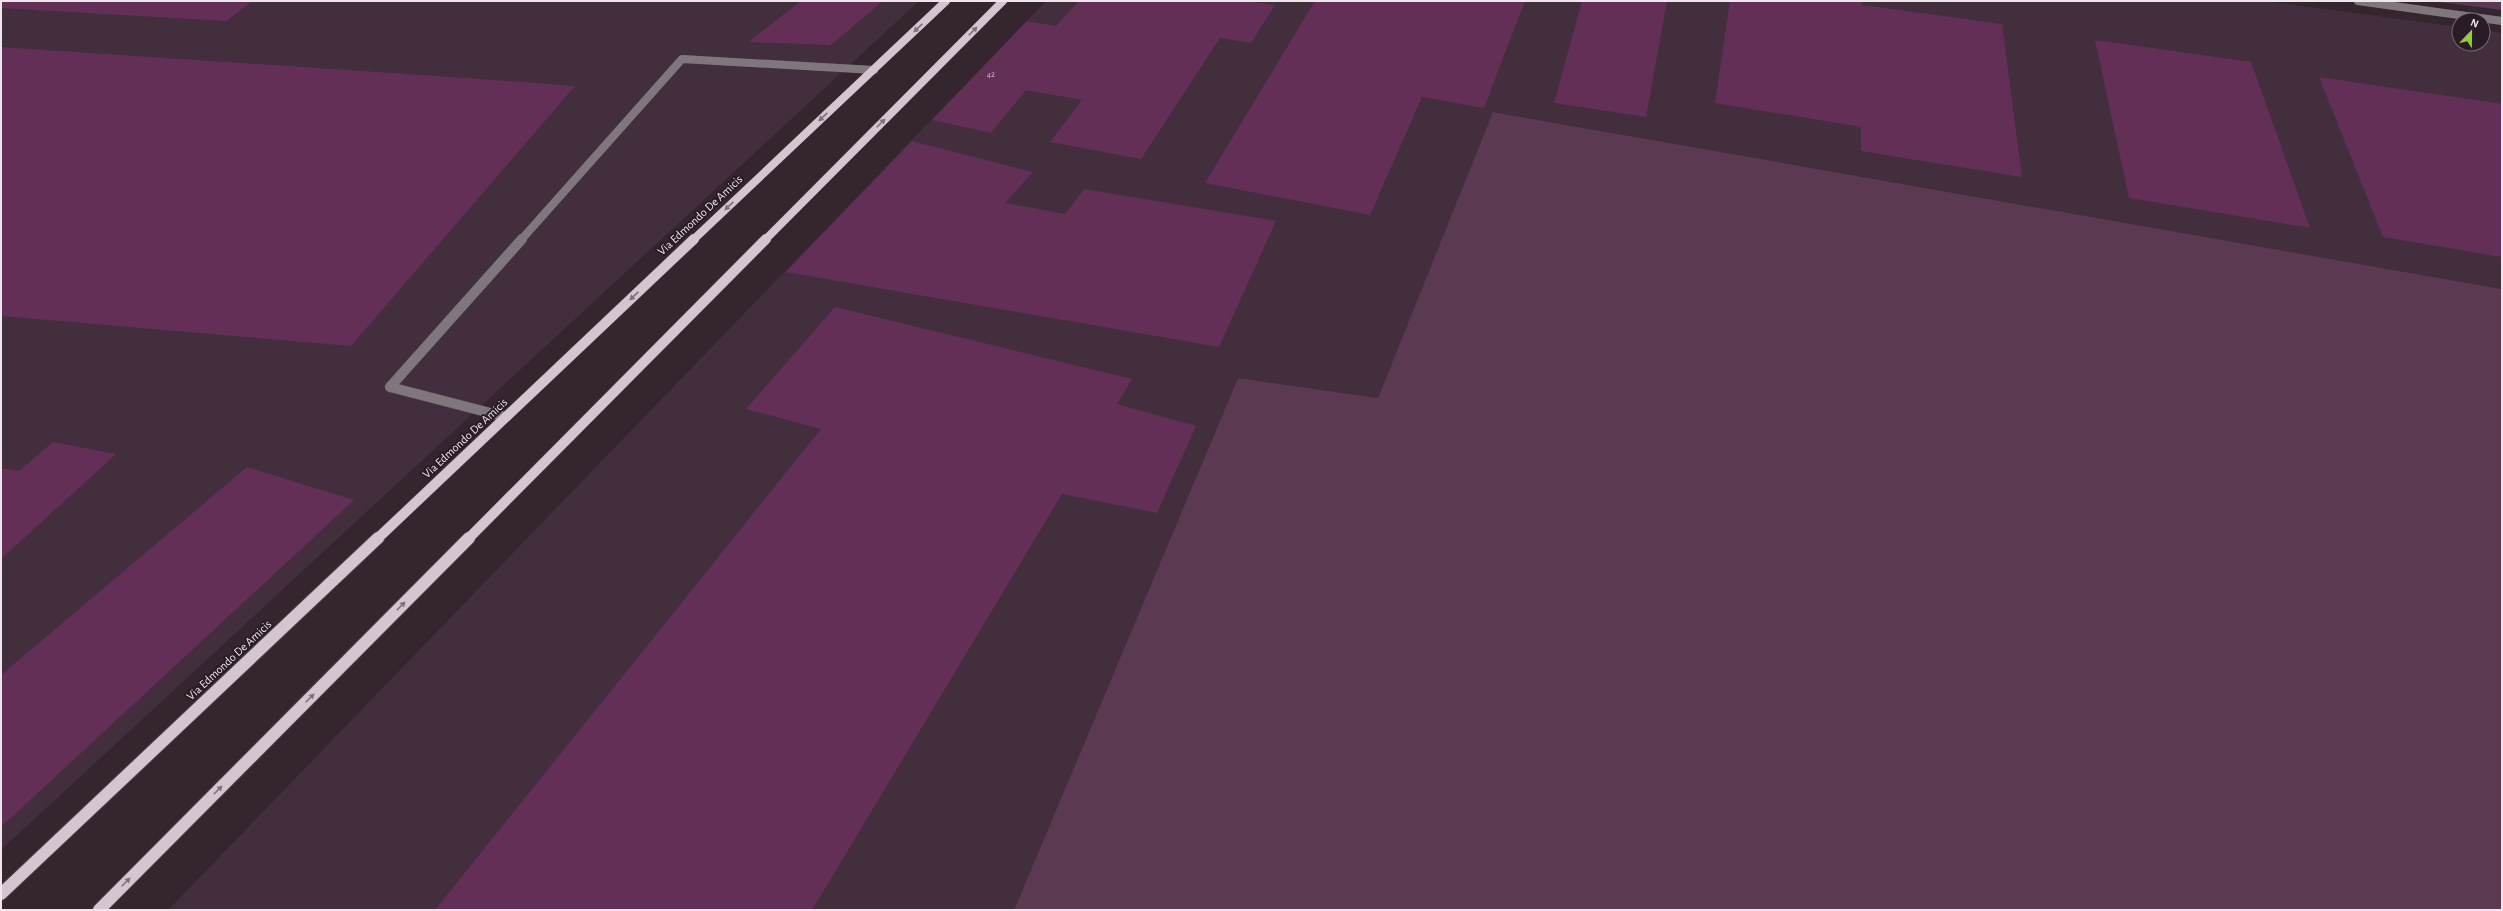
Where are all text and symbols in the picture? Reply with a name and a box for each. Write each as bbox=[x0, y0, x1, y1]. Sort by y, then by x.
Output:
north arrow bbox=[2451, 12, 2491, 52]
text: N bbox=[2469, 17, 2480, 30]
one-way arrow bbox=[913, 23, 923, 33]
one-way arrow bbox=[968, 26, 978, 36]
house number: 42 bbox=[987, 70, 995, 79]
one-way arrow bbox=[819, 112, 828, 121]
one-way arrow bbox=[877, 118, 886, 128]
street label: Via Edmondo De Amicis bbox=[655, 173, 745, 257]
one-way arrow bbox=[724, 201, 734, 211]
one-way arrow bbox=[629, 291, 640, 300]
street label: Via Edmondo De Amicis bbox=[420, 396, 510, 480]
one-way arrow bbox=[396, 601, 406, 611]
street label: Via Edmondo De Amicis bbox=[184, 618, 274, 702]
one-way arrow bbox=[305, 693, 314, 703]
one-way arrow bbox=[213, 785, 223, 795]
one-way arrow bbox=[121, 877, 131, 887]

